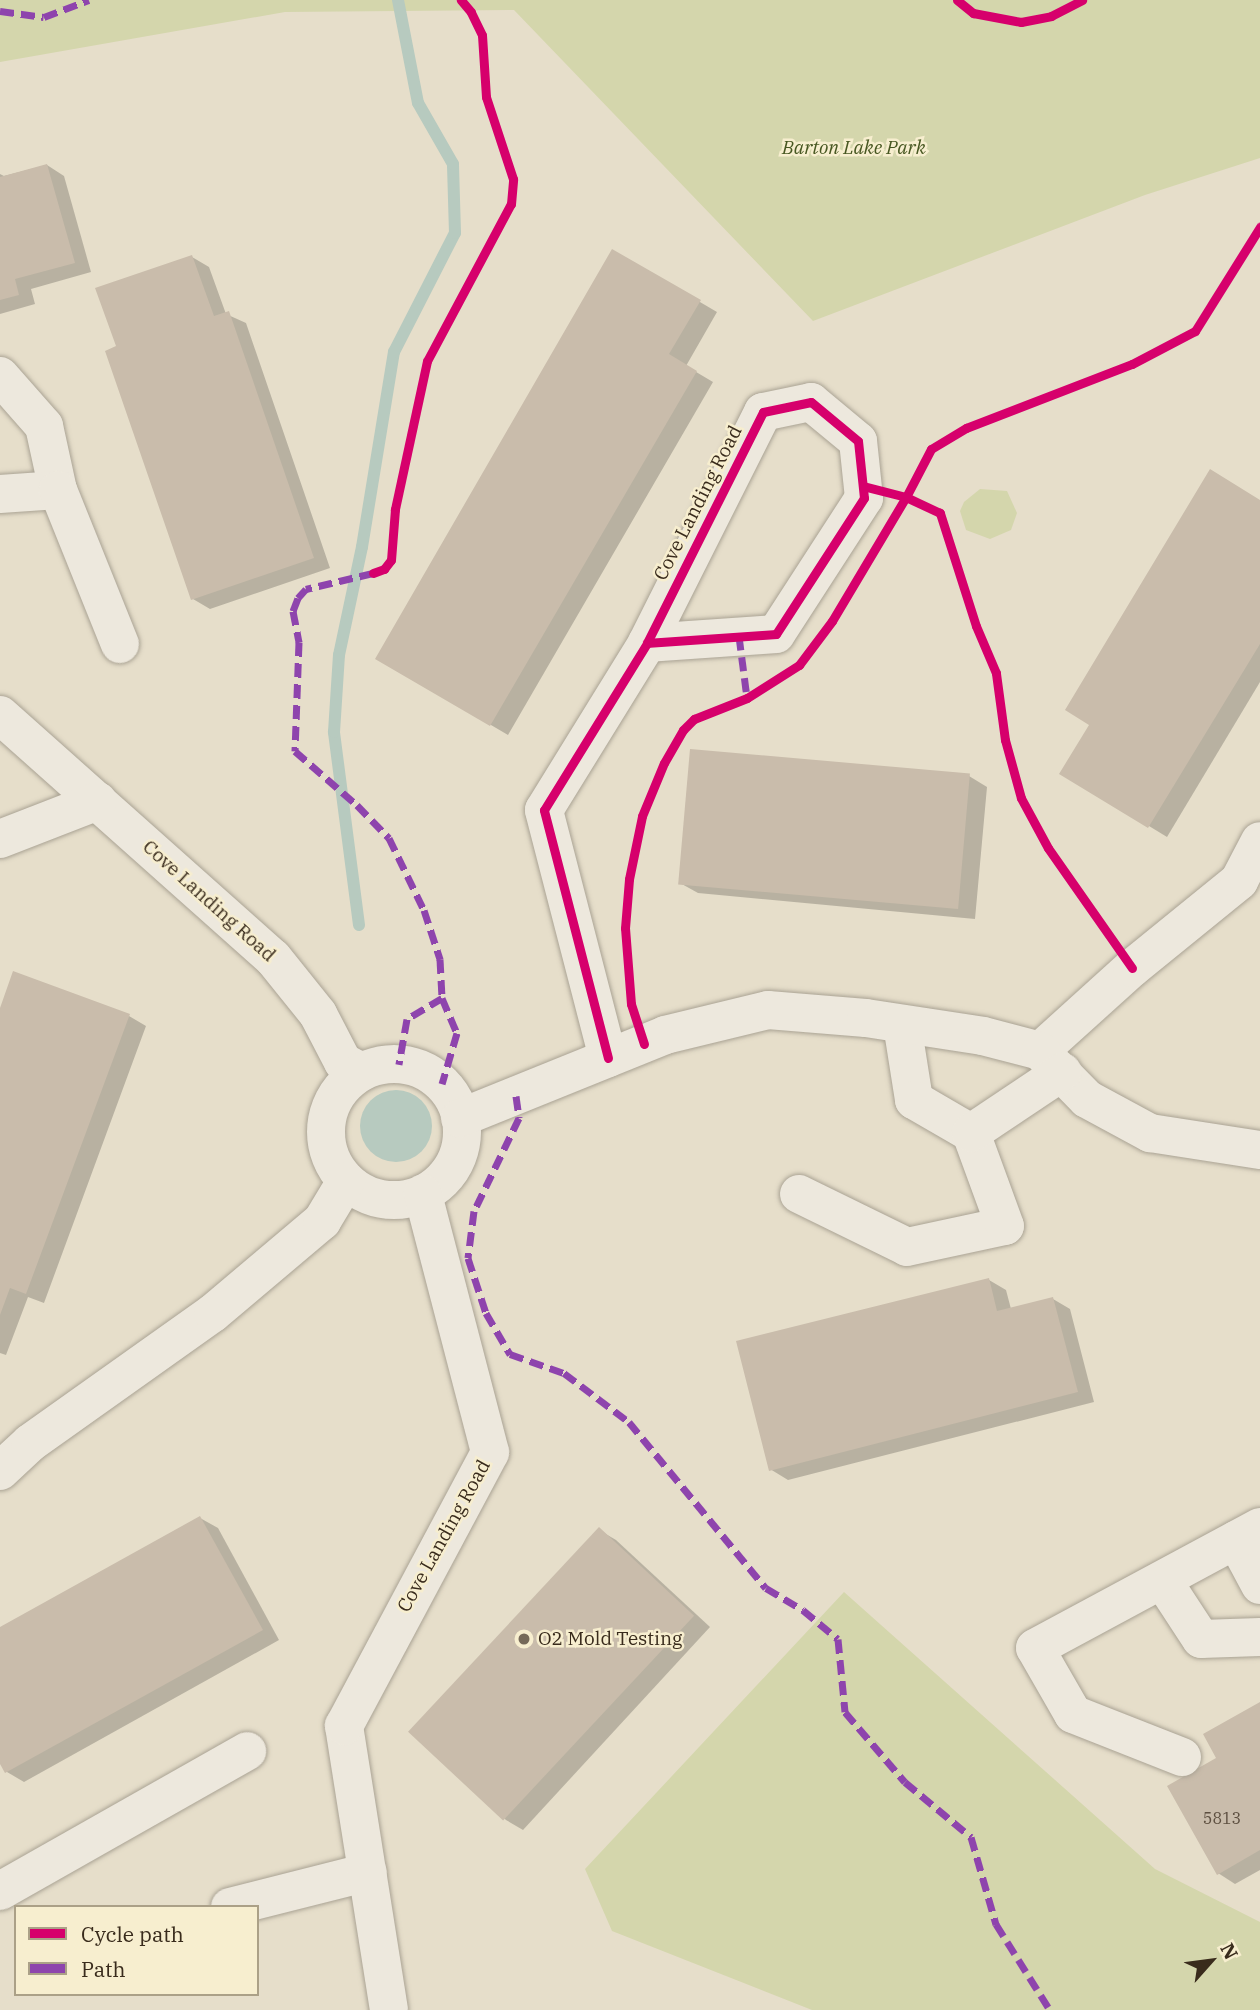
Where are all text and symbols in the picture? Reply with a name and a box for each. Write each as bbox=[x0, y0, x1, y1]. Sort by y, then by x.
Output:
park label: Barton Lake Park bbox=[782, 137, 926, 159]
street label: Cove Landing Road bbox=[649, 422, 747, 584]
street label: Cove Landing Road bbox=[138, 835, 280, 967]
street label: Cove Landing Road bbox=[393, 1456, 495, 1616]
place label: O2 Mold Testing bbox=[538, 1628, 682, 1650]
marker: O2 Mold Testing bbox=[516, 1631, 532, 1647]
house number: 5813 bbox=[1203, 1808, 1241, 1828]
legend bbox=[14, 1905, 259, 1996]
text: Cycle path bbox=[81, 1920, 184, 1948]
north arrow bbox=[1176, 1926, 1246, 1996]
text: N bbox=[1215, 1939, 1244, 1963]
text: Path bbox=[81, 1955, 126, 1983]

